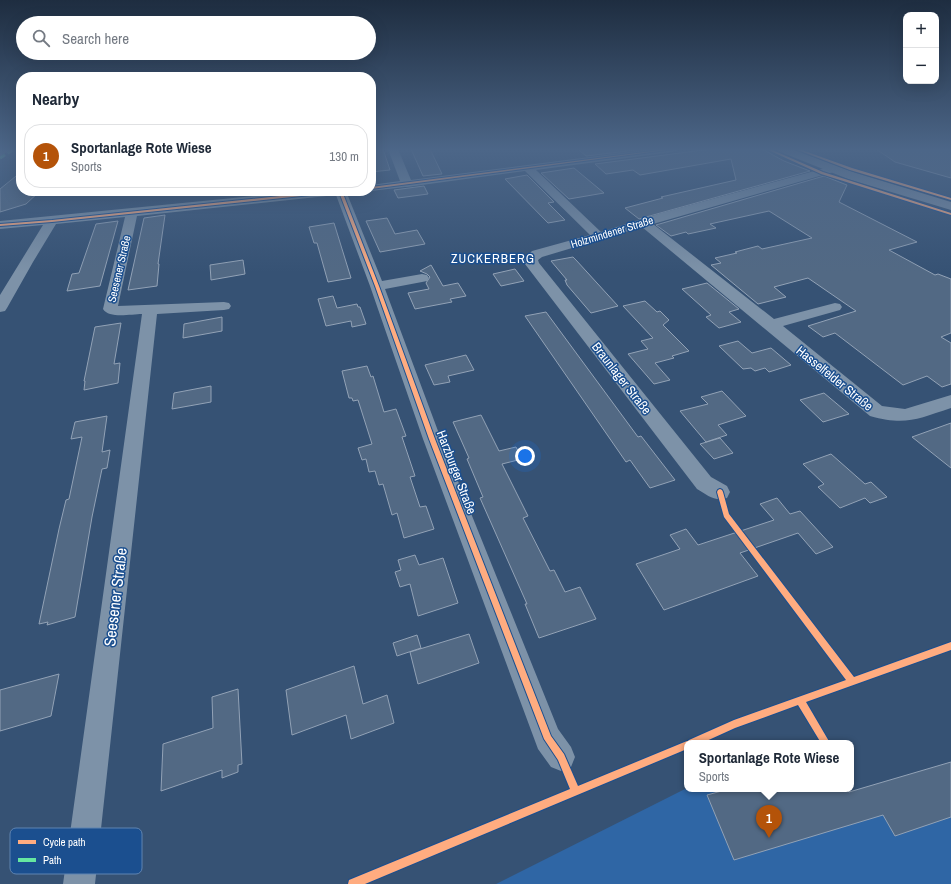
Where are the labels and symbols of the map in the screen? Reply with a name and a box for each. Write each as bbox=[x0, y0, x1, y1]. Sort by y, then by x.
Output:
street label: Holzmindener Straße bbox=[569, 213, 655, 251]
street label: Seesener Straße bbox=[105, 234, 133, 304]
district label: ZUCKERBERG bbox=[451, 250, 535, 267]
street label: Braunlager Straße bbox=[588, 339, 655, 418]
street label: Hasselfelder Straße bbox=[793, 342, 877, 415]
street label: Harzburger Straße bbox=[433, 428, 480, 516]
your location bbox=[515, 446, 535, 466]
street label: Seesener Straße bbox=[98, 546, 132, 648]
pin: 1 bbox=[756, 805, 782, 838]
legend bbox=[10, 828, 142, 874]
text: Cycle path bbox=[43, 835, 86, 849]
text: Path bbox=[43, 853, 62, 867]

